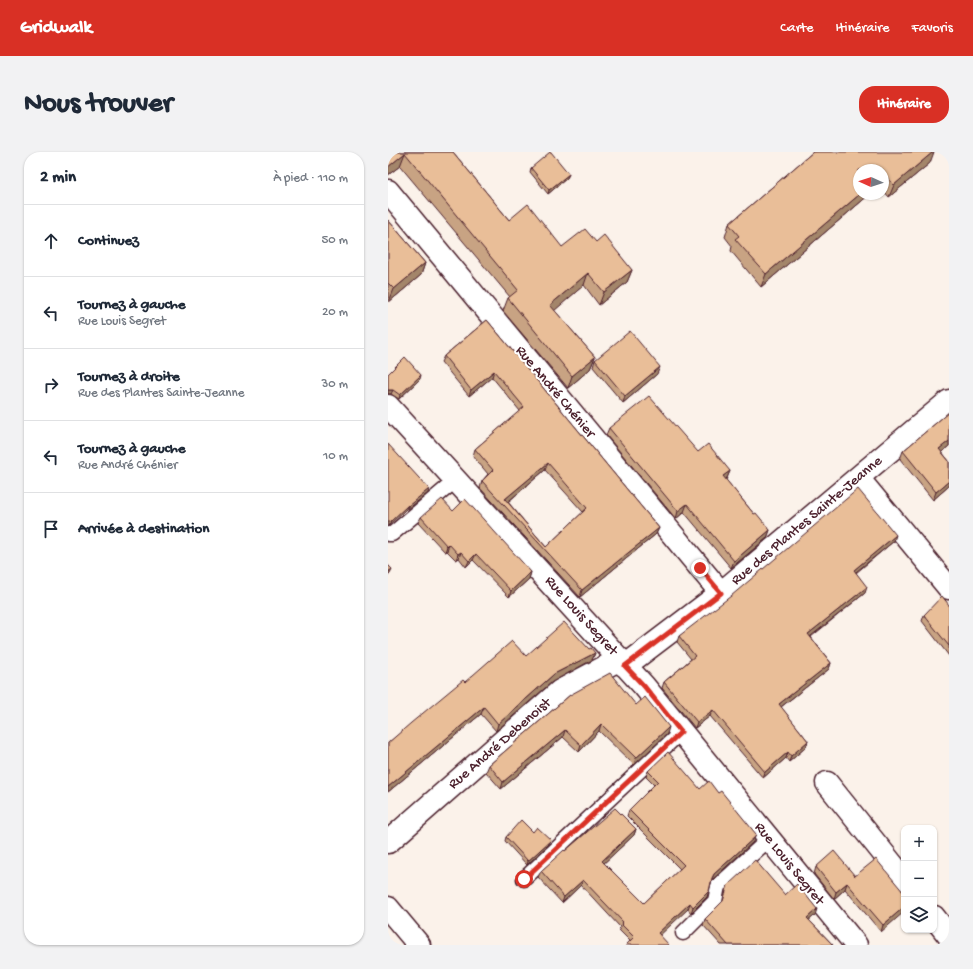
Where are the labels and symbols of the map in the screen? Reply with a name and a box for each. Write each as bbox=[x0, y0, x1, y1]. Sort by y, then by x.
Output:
north arrow bbox=[853, 164, 889, 200]
street label: Rue André Chénier bbox=[511, 342, 600, 443]
street label: Rue des Plantes Sainte-Jeanne bbox=[728, 452, 887, 590]
route end bbox=[691, 559, 709, 577]
street label: Rue Louis Segret bbox=[540, 572, 623, 661]
street label: Rue André Debenoist bbox=[445, 693, 557, 794]
street label: Rue Louis Segret bbox=[750, 819, 829, 910]
route start bbox=[515, 870, 533, 888]

